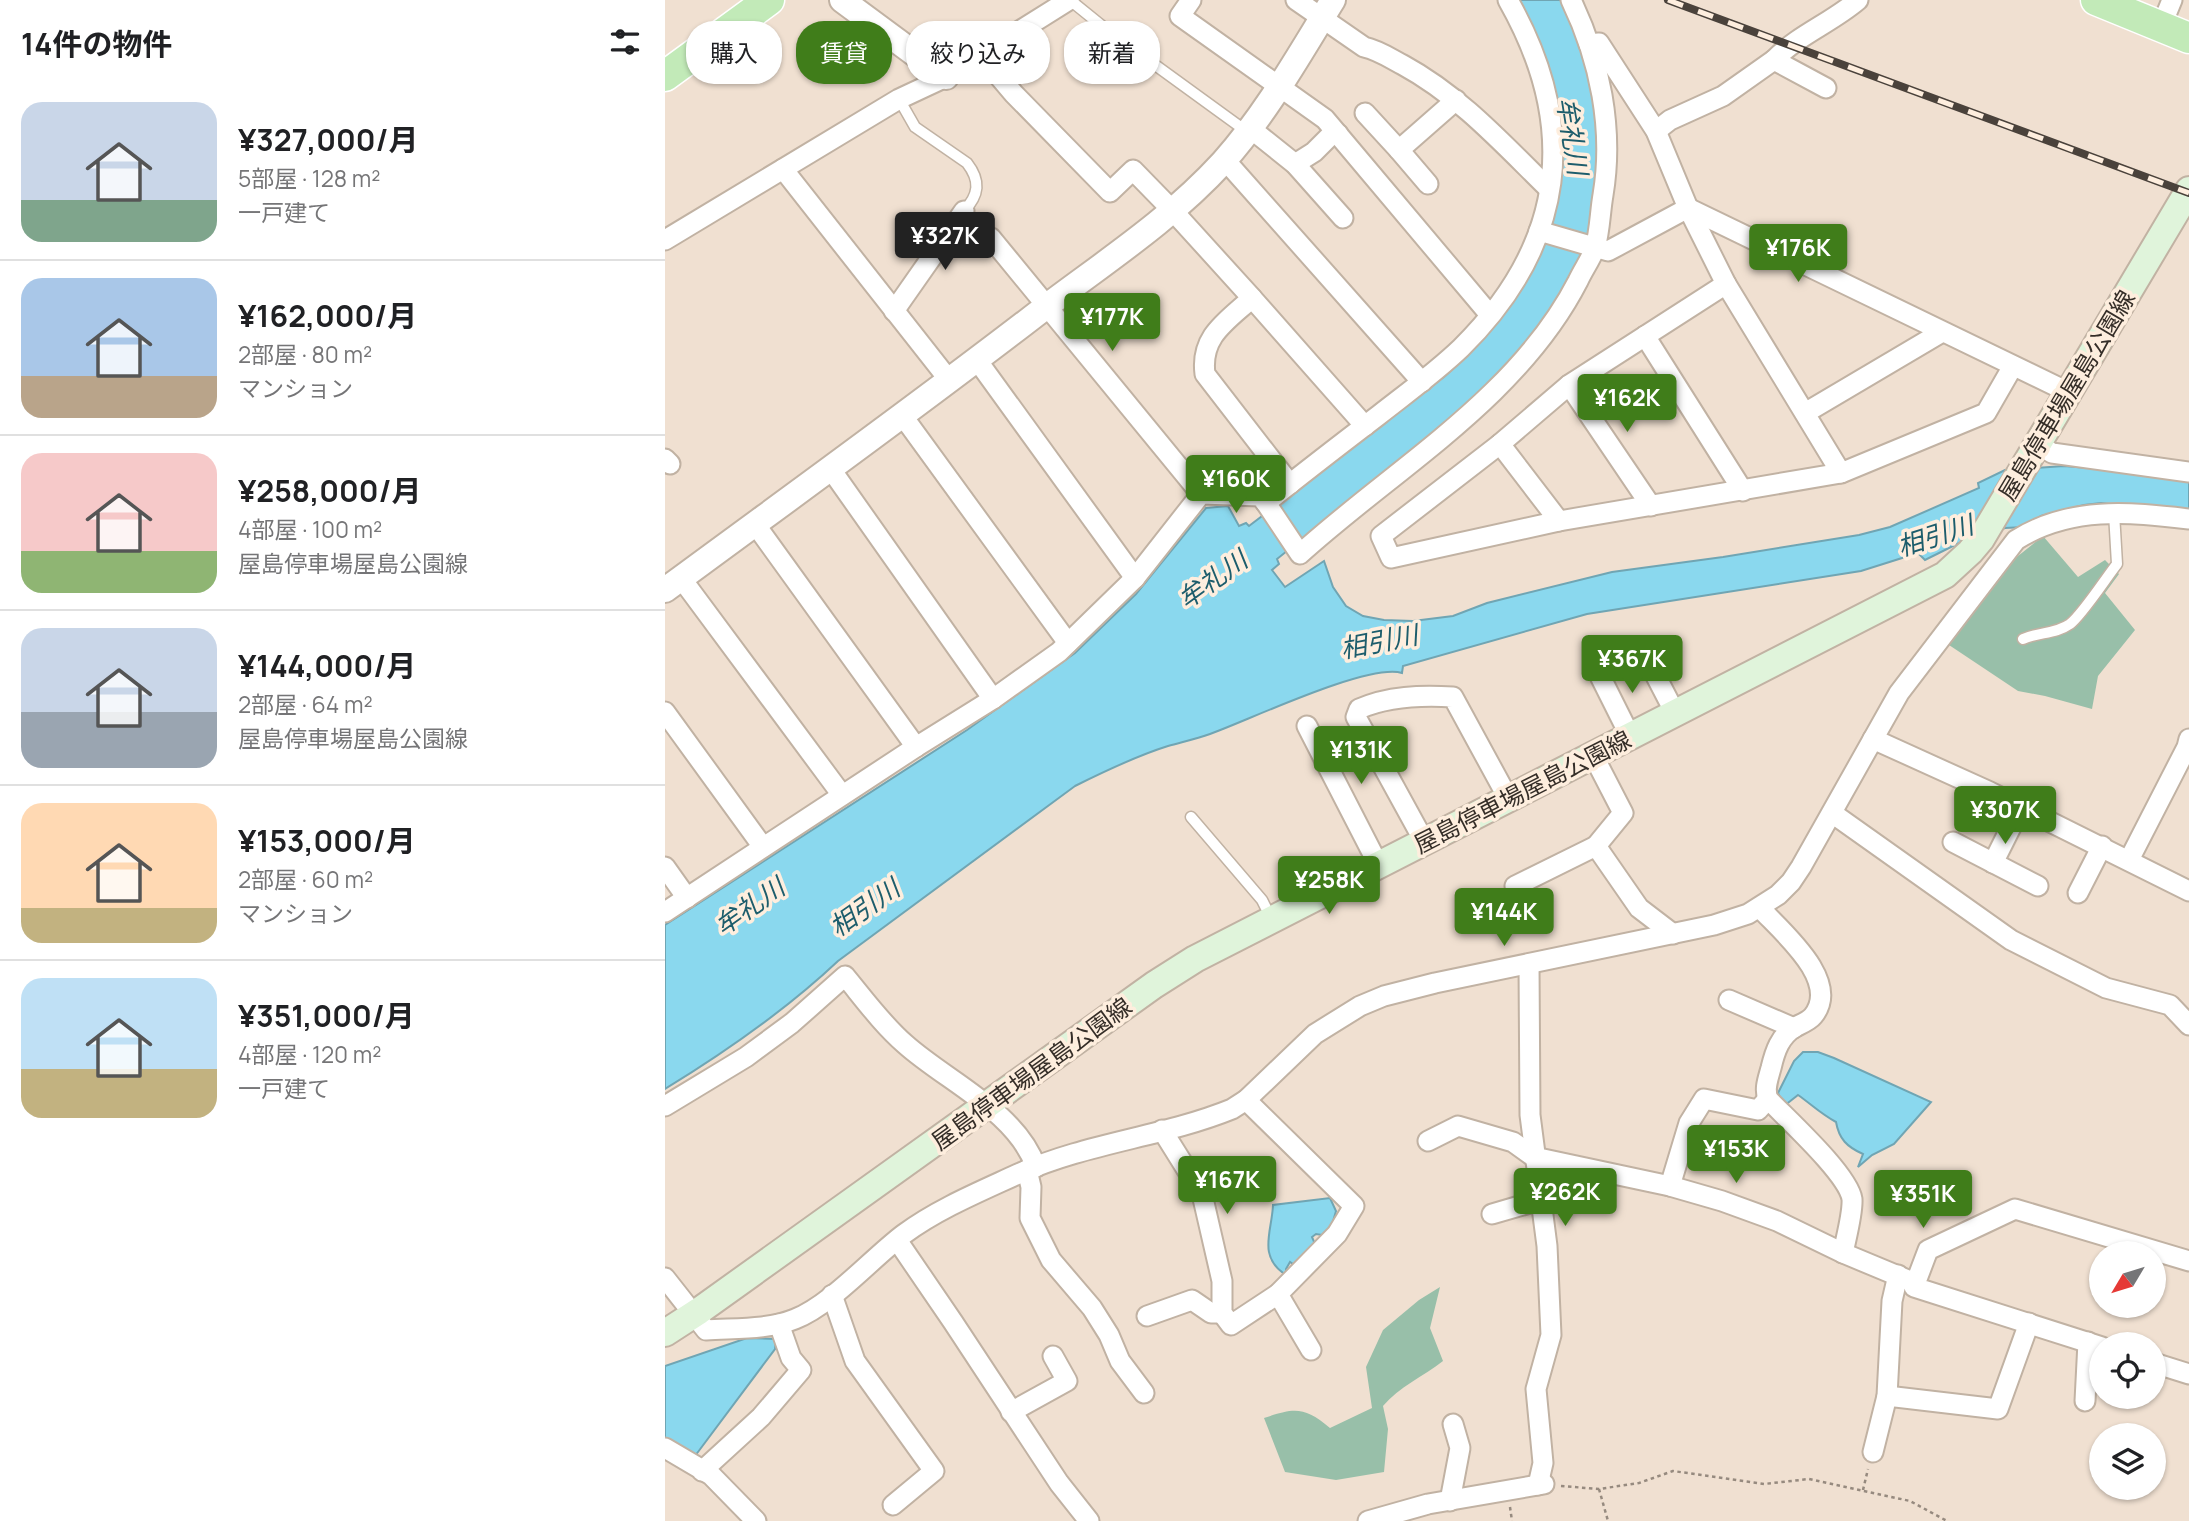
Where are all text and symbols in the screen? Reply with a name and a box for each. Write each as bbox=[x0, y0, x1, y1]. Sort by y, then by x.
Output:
chip: 購入 bbox=[686, 21, 782, 84]
chip: 賃貸 bbox=[796, 21, 892, 84]
chip: 絞り込み bbox=[906, 21, 1050, 84]
chip: 新着 bbox=[1064, 21, 1160, 84]
text: 14件の物件 bbox=[21, 23, 172, 64]
icon: filters bbox=[606, 23, 644, 61]
water label: 牟礼川 bbox=[1549, 95, 1597, 180]
text: ¥327,000/月 bbox=[238, 119, 418, 160]
icon: home bbox=[77, 130, 161, 214]
text: 5部屋 · 128 m² bbox=[238, 162, 380, 194]
text: 一戸建て bbox=[238, 196, 330, 228]
pin: ¥327K bbox=[896, 212, 994, 272]
text: ¥327K bbox=[911, 219, 979, 251]
pin: ¥176K bbox=[1749, 224, 1847, 284]
text: ¥176K bbox=[1765, 231, 1831, 263]
street label: 屋島停車場屋島公園線 bbox=[1990, 284, 2142, 506]
pin: ¥177K bbox=[1063, 294, 1161, 353]
text: ¥162,000/月 bbox=[238, 295, 417, 336]
text: ¥177K bbox=[1080, 300, 1144, 332]
icon: home bbox=[77, 306, 161, 390]
text: 2部屋 · 80 m² bbox=[238, 338, 372, 370]
text: マンション bbox=[238, 372, 353, 404]
pin: ¥162K bbox=[1578, 374, 1676, 434]
text: ¥162K bbox=[1593, 381, 1661, 413]
pin: ¥160K bbox=[1187, 456, 1285, 515]
text: ¥160K bbox=[1202, 462, 1270, 494]
text: ¥258,000/月 bbox=[238, 470, 421, 511]
icon: home bbox=[77, 481, 161, 565]
water label: 相引川 bbox=[1892, 505, 1980, 564]
text: 4部屋 · 100 m² bbox=[238, 513, 382, 545]
water label: 牟礼川 bbox=[1170, 540, 1257, 616]
text: 屋島停車場屋島公園線 bbox=[238, 547, 468, 579]
water label: 相引川 bbox=[1337, 615, 1424, 666]
pin: ¥367K bbox=[1583, 636, 1681, 695]
text: ¥367K bbox=[1598, 642, 1666, 674]
text: ¥144,000/月 bbox=[238, 645, 416, 686]
icon: home bbox=[77, 656, 161, 740]
text: 2部屋 · 64 m² bbox=[238, 688, 373, 720]
text: 屋島停車場屋島公園線 bbox=[238, 722, 468, 754]
street label: 屋島停車場屋島公園線 bbox=[1408, 722, 1636, 860]
pin: ¥131K bbox=[1312, 726, 1410, 786]
text: ¥131K bbox=[1330, 733, 1392, 765]
pin: ¥307K bbox=[1956, 786, 2054, 846]
text: ¥307K bbox=[1970, 793, 2040, 825]
text: ¥153,000/月 bbox=[238, 820, 416, 861]
icon: home bbox=[77, 831, 161, 915]
pin: ¥258K bbox=[1280, 856, 1378, 916]
text: 2部屋 · 60 m² bbox=[238, 863, 373, 895]
text: ¥258K bbox=[1294, 863, 1364, 895]
water label: 牟礼川 bbox=[707, 867, 794, 943]
water label: 相引川 bbox=[822, 868, 909, 944]
pin: ¥144K bbox=[1455, 888, 1553, 948]
text: ¥144K bbox=[1471, 895, 1537, 927]
text: マンション bbox=[238, 897, 353, 929]
street label: 屋島停車場屋島公園線 bbox=[924, 989, 1138, 1157]
text: ¥351,000/月 bbox=[238, 995, 415, 1036]
icon: home bbox=[77, 1006, 161, 1090]
text: 4部屋 · 120 m² bbox=[238, 1038, 381, 1070]
text: 一戸建て bbox=[238, 1072, 330, 1104]
pin: ¥153K bbox=[1687, 1126, 1785, 1185]
text: ¥153K bbox=[1703, 1132, 1769, 1164]
pin: ¥167K bbox=[1178, 1156, 1276, 1216]
text: ¥167K bbox=[1194, 1163, 1260, 1195]
pin: ¥262K bbox=[1516, 1168, 1614, 1228]
pin: ¥351K bbox=[1874, 1170, 1972, 1230]
text: ¥262K bbox=[1530, 1175, 1600, 1207]
text: ¥351K bbox=[1890, 1177, 1956, 1209]
north arrow bbox=[2089, 1241, 2167, 1318]
map controls bbox=[2089, 1241, 2166, 1500]
button: locate bbox=[2089, 1332, 2166, 1409]
button: layers bbox=[2089, 1423, 2166, 1500]

